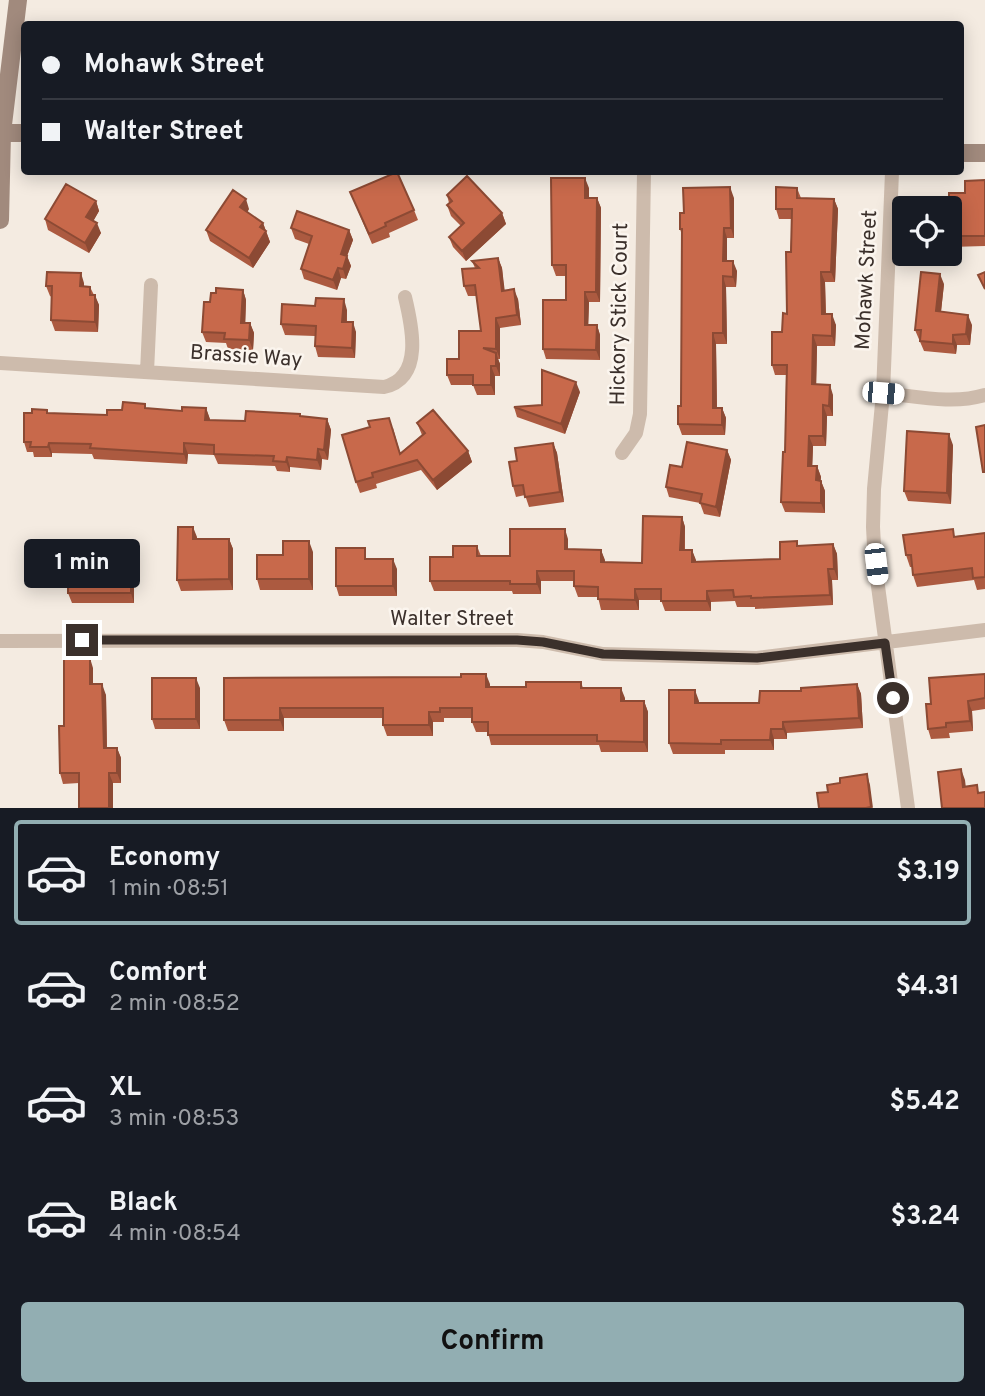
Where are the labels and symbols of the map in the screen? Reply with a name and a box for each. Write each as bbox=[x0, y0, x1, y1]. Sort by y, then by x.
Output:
street label: Mohawk Street bbox=[850, 209, 884, 351]
street label: Hickory Stick Court bbox=[605, 222, 635, 406]
street label: Brassie Way bbox=[189, 340, 303, 374]
car bbox=[862, 381, 905, 405]
callout: 1 min bbox=[24, 538, 140, 588]
car bbox=[864, 542, 889, 586]
street label: Walter Street bbox=[390, 606, 514, 633]
route end bbox=[66, 624, 98, 656]
route start bbox=[877, 682, 909, 714]

